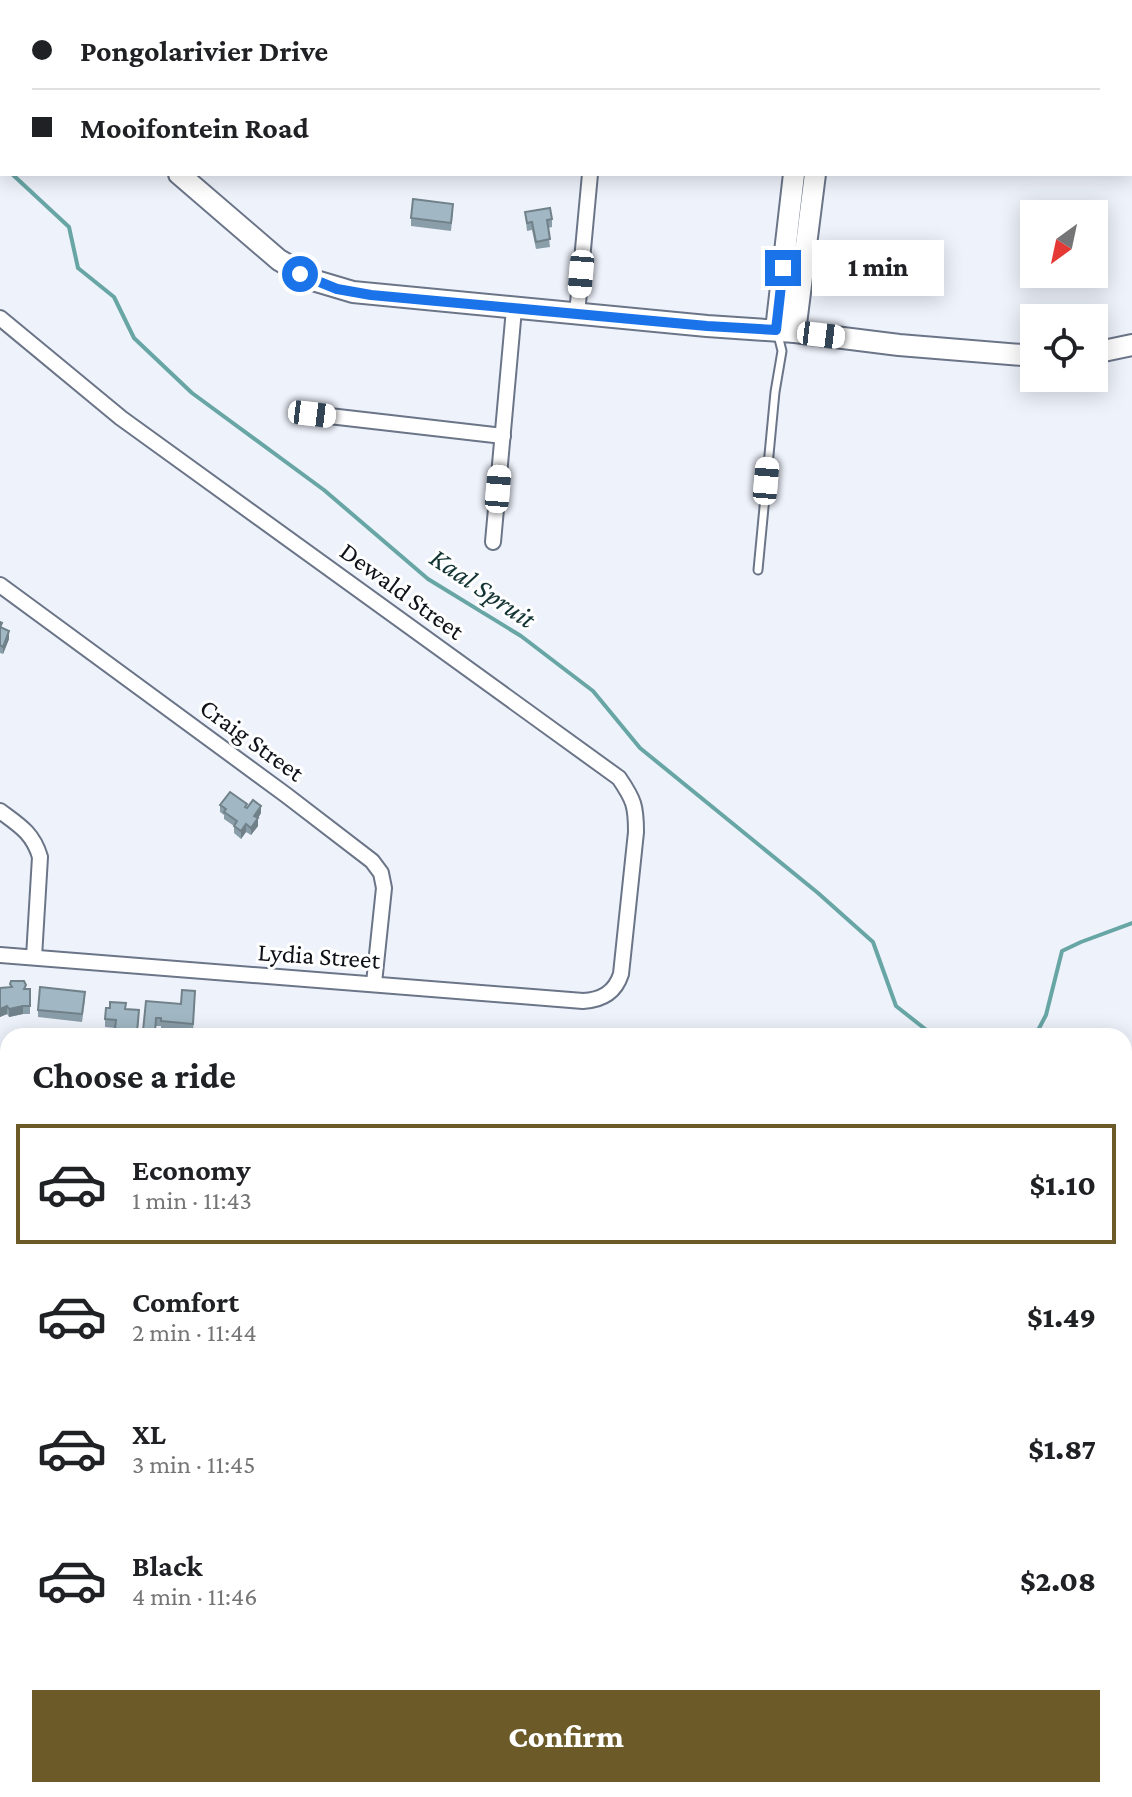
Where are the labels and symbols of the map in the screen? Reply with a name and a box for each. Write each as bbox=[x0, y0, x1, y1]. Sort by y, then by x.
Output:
north arrow bbox=[1020, 200, 1108, 288]
callout: 1 min bbox=[811, 240, 943, 296]
car bbox=[567, 249, 595, 299]
route end bbox=[765, 250, 801, 286]
route start bbox=[282, 256, 318, 292]
car bbox=[796, 320, 846, 350]
car bbox=[287, 399, 337, 429]
car bbox=[752, 456, 780, 506]
car bbox=[484, 464, 512, 514]
street label: Dewald Street bbox=[334, 536, 470, 646]
water label: Kaal Spruit bbox=[425, 542, 542, 635]
street label: Craig Street bbox=[194, 693, 310, 788]
street label: Lydia Street bbox=[257, 937, 381, 975]

